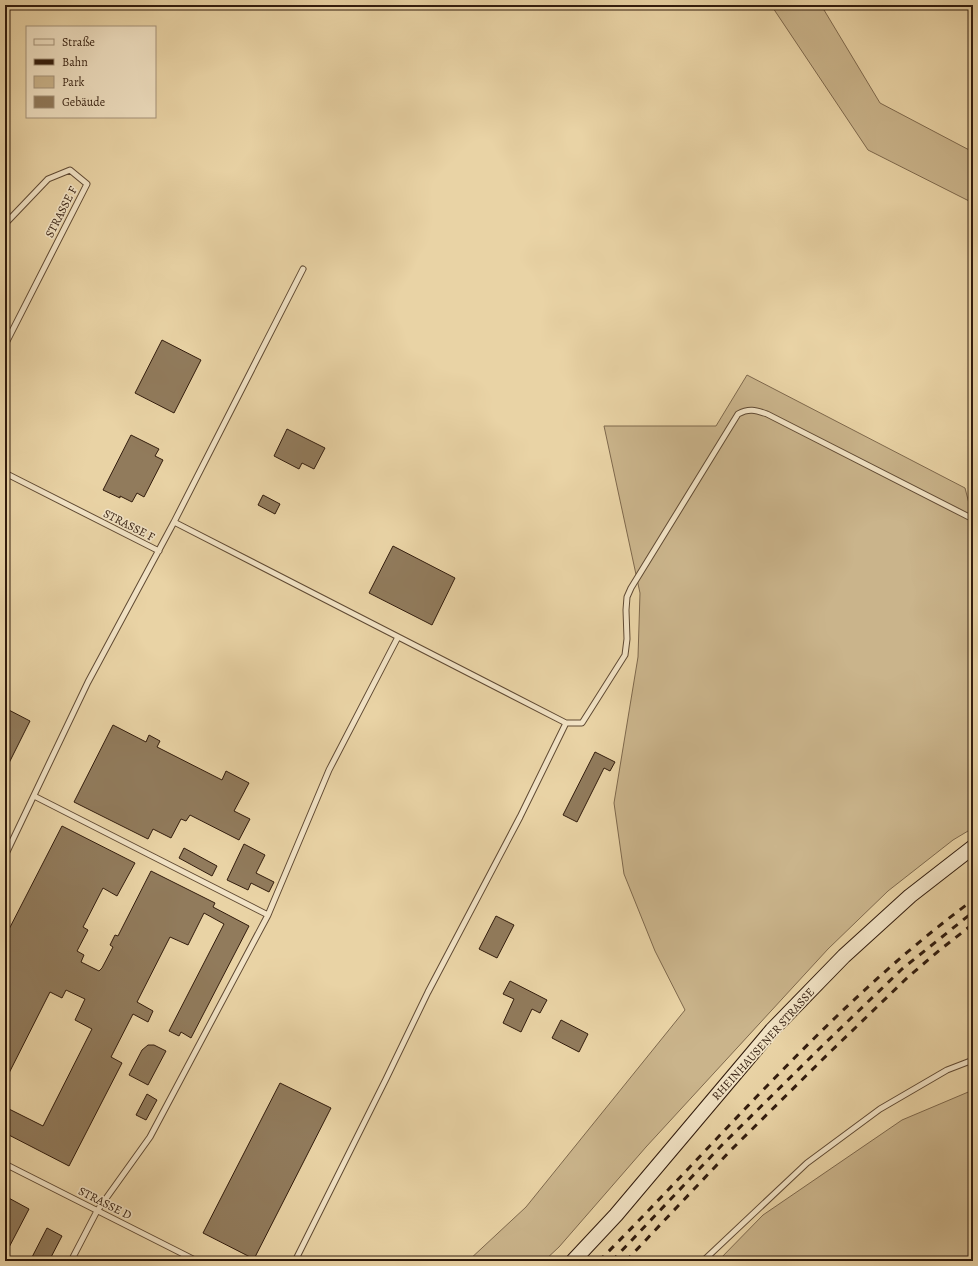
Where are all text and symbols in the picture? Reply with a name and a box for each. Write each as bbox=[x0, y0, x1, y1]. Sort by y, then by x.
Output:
legend bbox=[26, 26, 156, 118]
text: Straße bbox=[62, 34, 95, 50]
text: Bahn bbox=[62, 54, 88, 70]
text: Park bbox=[62, 74, 85, 90]
text: Gebäude bbox=[62, 94, 105, 110]
street label: STRASSE F bbox=[41, 184, 81, 240]
street label: STRASSE F bbox=[101, 505, 157, 545]
street label: RHEINHAUSENER STRASSE bbox=[708, 984, 818, 1104]
street label: STRASSE D bbox=[76, 1183, 134, 1223]

